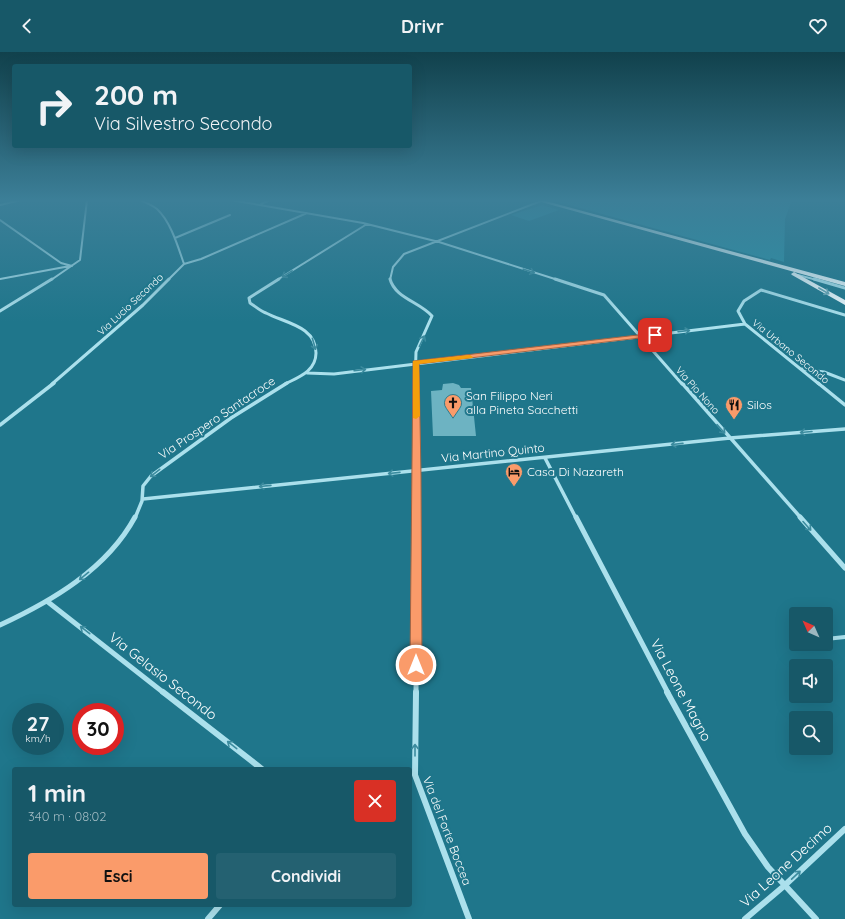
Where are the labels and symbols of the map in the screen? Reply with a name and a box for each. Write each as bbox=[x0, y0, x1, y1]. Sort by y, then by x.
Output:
one-way arrow bbox=[523, 267, 535, 275]
one-way arrow bbox=[281, 270, 293, 278]
street label: Via Lucio Secondo bbox=[95, 271, 166, 338]
one-way arrow bbox=[818, 288, 830, 296]
street label: Via Urbano Secondo bbox=[749, 316, 832, 387]
pin bbox=[638, 318, 672, 352]
one-way arrow bbox=[677, 327, 690, 335]
one-way arrow bbox=[418, 335, 426, 347]
one-way arrow bbox=[311, 337, 318, 350]
street label: Via Pio Nono bbox=[673, 364, 722, 417]
one-way arrow bbox=[353, 366, 366, 374]
street label: Via Prospero Santacroce bbox=[156, 373, 278, 462]
place label: San Filippo Neri alla Pineta Sacchetti bbox=[466, 388, 578, 417]
church icon: San Filippo Neri alla Pineta Sacchetti bbox=[443, 393, 463, 418]
restaurant icon: Silos bbox=[724, 395, 744, 420]
place label: Silos bbox=[747, 397, 772, 412]
one-way arrow bbox=[716, 423, 725, 434]
one-way arrow bbox=[800, 428, 813, 436]
street label: Via Martino Quinto bbox=[440, 440, 545, 465]
one-way arrow bbox=[671, 440, 684, 448]
hotel icon: Casa Di Nazareth bbox=[504, 462, 524, 487]
place label: Casa Di Nazareth bbox=[527, 464, 624, 479]
one-way arrow bbox=[150, 468, 161, 477]
one-way arrow bbox=[388, 469, 401, 477]
one-way arrow bbox=[259, 483, 272, 490]
one-way arrow bbox=[803, 520, 812, 531]
one-way arrow bbox=[79, 572, 90, 581]
north arrow bbox=[789, 607, 833, 651]
one-way arrow bbox=[79, 626, 90, 635]
street label: Via Gelasio Secondo bbox=[105, 628, 221, 724]
street label: Via Leone Magno bbox=[646, 636, 716, 744]
position arrow bbox=[395, 644, 437, 686]
speed limit sign: 30 bbox=[72, 703, 124, 755]
one-way arrow bbox=[226, 741, 237, 749]
one-way arrow bbox=[411, 744, 419, 757]
street label: Via del Forte Boccea bbox=[420, 774, 475, 887]
street label: Via Leone Decimo bbox=[736, 819, 836, 911]
one-way arrow bbox=[791, 870, 801, 880]

